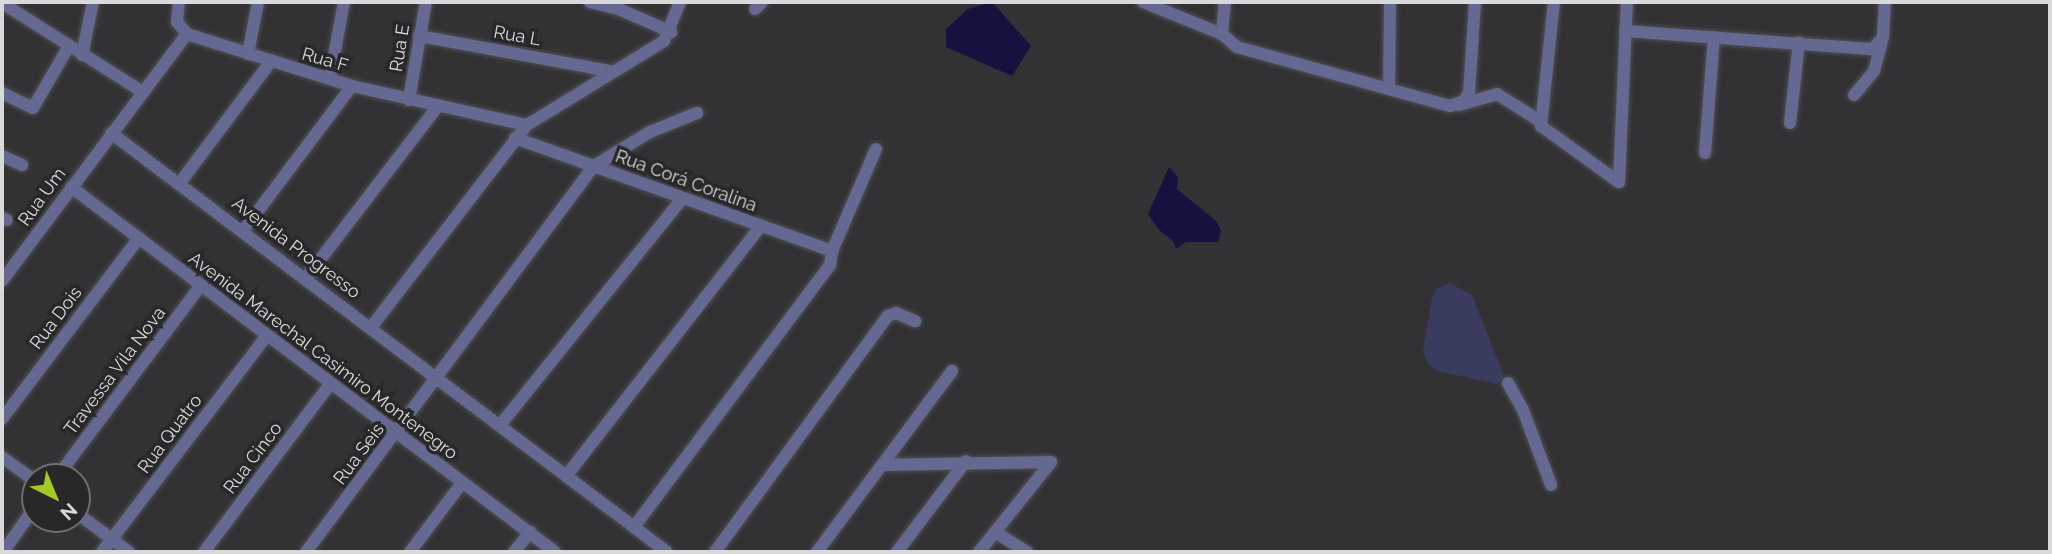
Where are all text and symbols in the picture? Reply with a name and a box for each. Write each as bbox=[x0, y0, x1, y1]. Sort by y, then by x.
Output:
street label: Rua L bbox=[492, 21, 542, 51]
street label: Rua E bbox=[386, 23, 414, 73]
street label: Rua F bbox=[299, 43, 351, 77]
street label: Rua Corá Coralina bbox=[612, 145, 760, 217]
street label: Rua Um bbox=[14, 164, 70, 230]
street label: Avenida Progresso bbox=[228, 193, 364, 303]
street label: Avenida Marechal Casimiro Montenegro bbox=[184, 248, 462, 464]
street label: Rua Dois bbox=[25, 282, 87, 354]
street label: Travessa Vila Nova bbox=[60, 302, 170, 440]
street label: Rua Quatro bbox=[133, 390, 207, 478]
street label: Rua Cinco bbox=[219, 418, 287, 498]
street label: Rua Seis bbox=[329, 419, 389, 489]
north arrow bbox=[21, 463, 91, 533]
text: N bbox=[56, 499, 82, 525]

